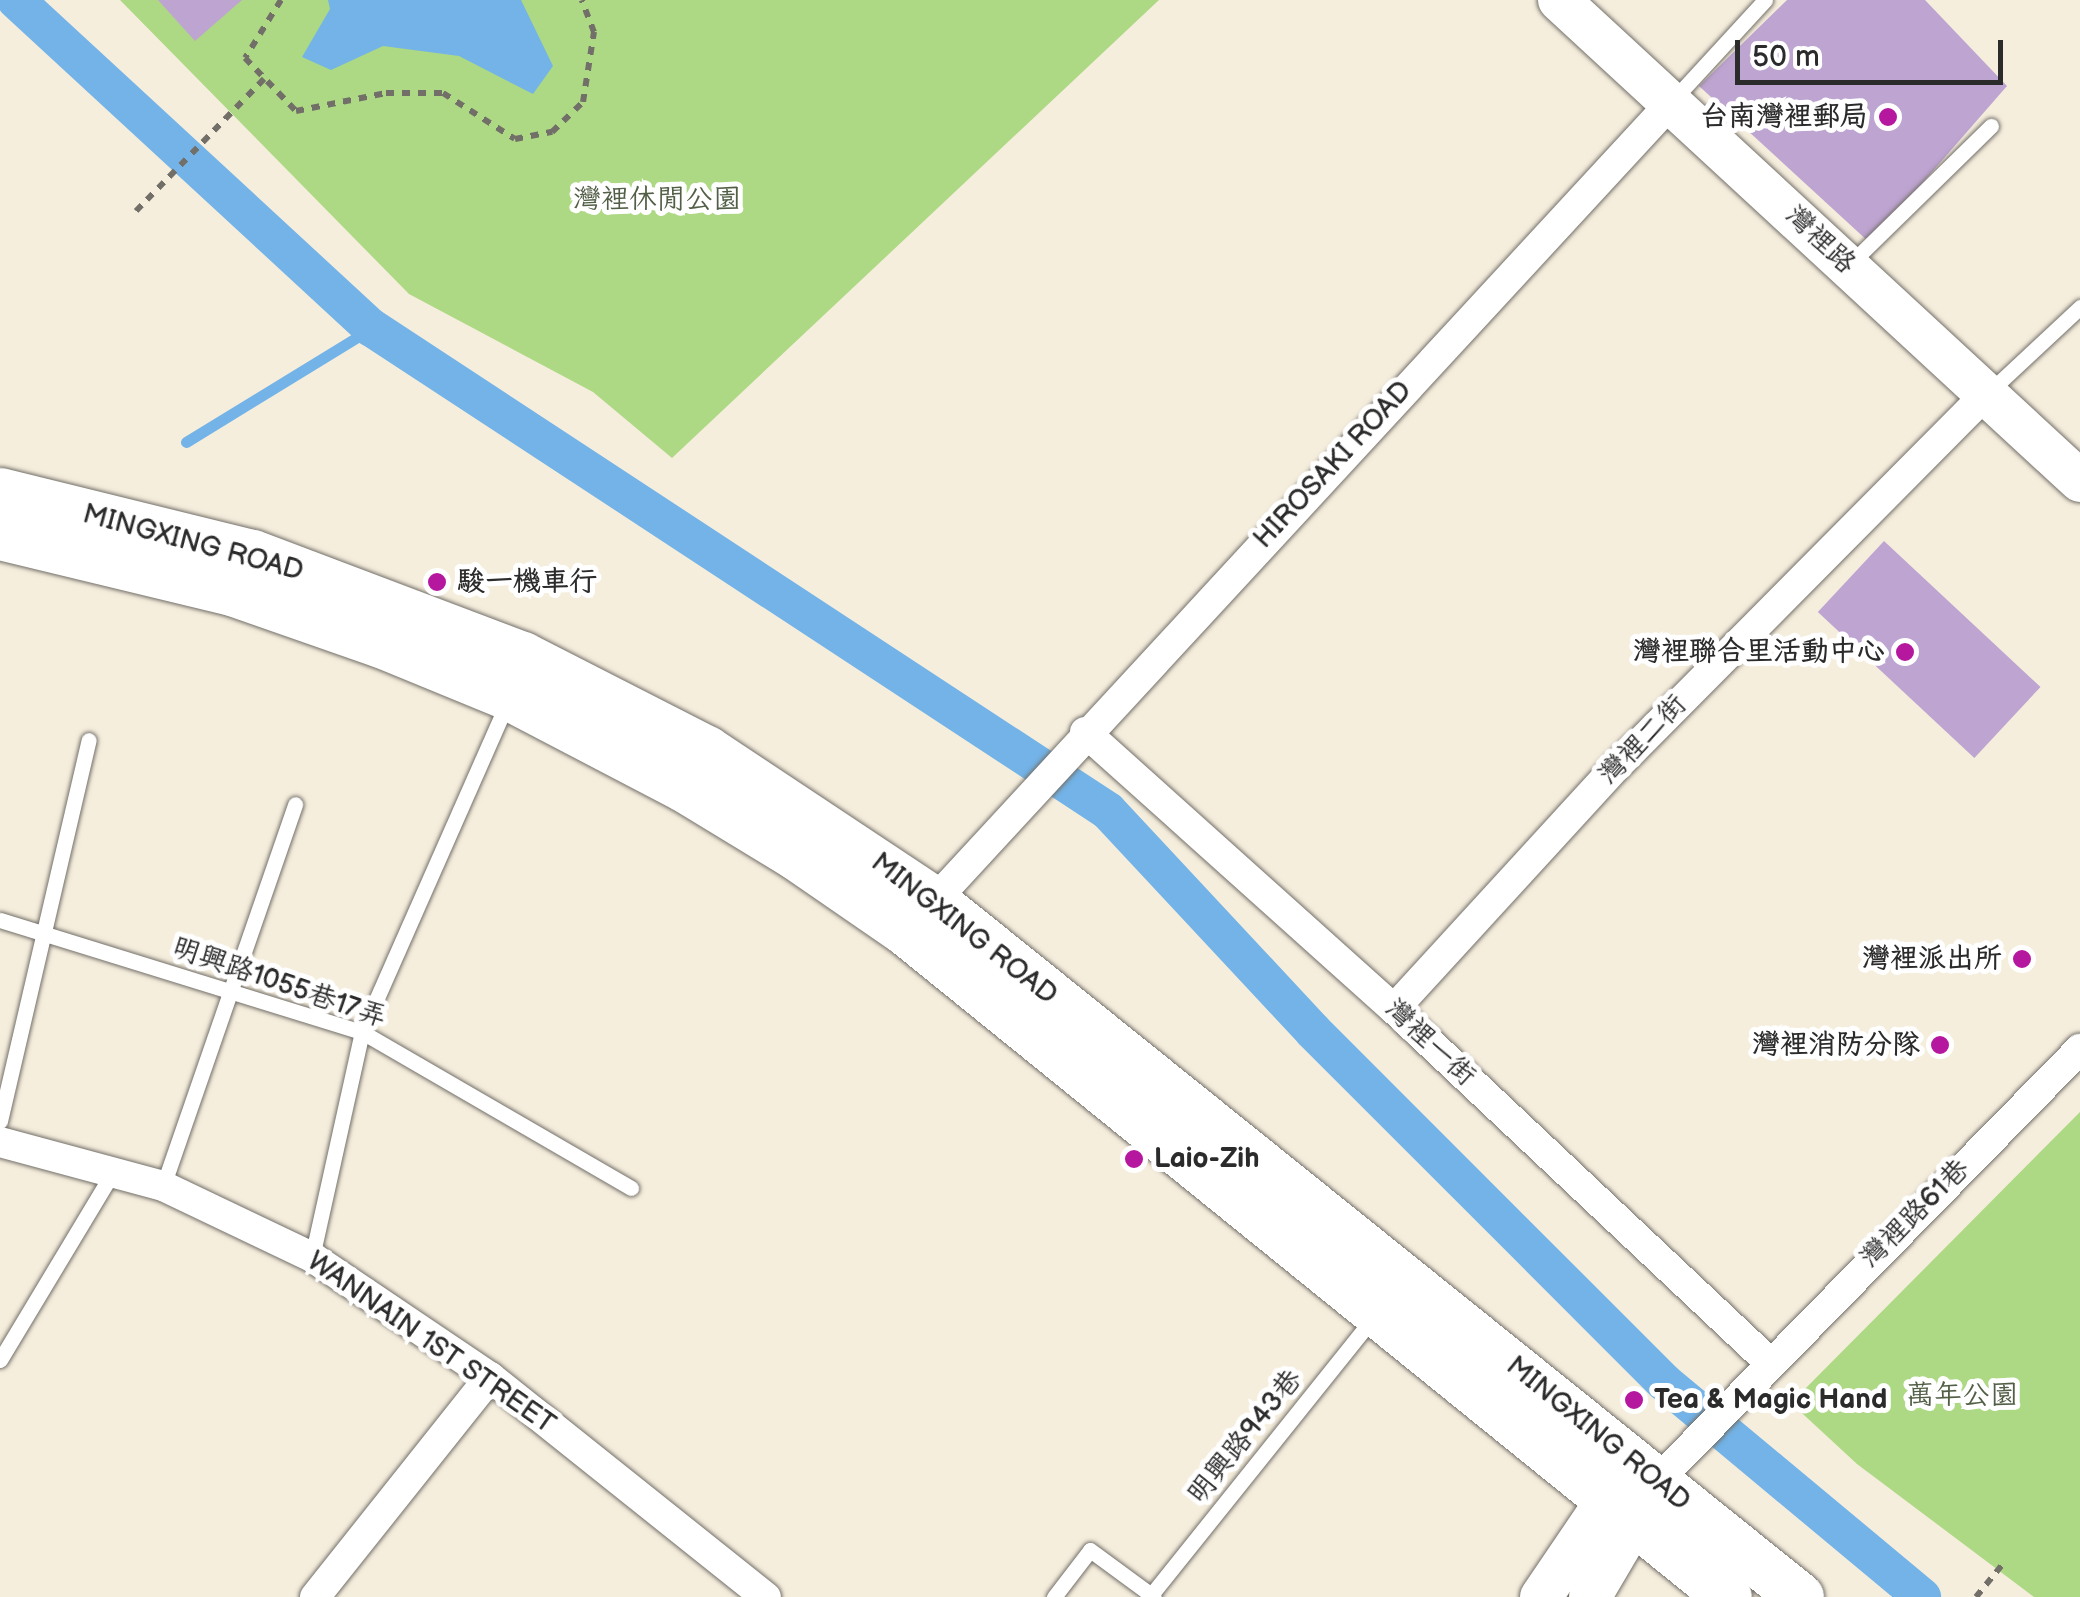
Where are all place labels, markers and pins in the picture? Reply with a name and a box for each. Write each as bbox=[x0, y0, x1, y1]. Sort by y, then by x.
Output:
place label: 台南灣裡郵局 bbox=[1700, 100, 1868, 134]
marker: 台南灣裡郵局 bbox=[1877, 106, 1899, 128]
place label: 駿一機車行 bbox=[457, 565, 597, 599]
marker: 駿一機車行 bbox=[426, 571, 448, 593]
place label: 灣裡聯合里活動中心 bbox=[1633, 635, 1885, 669]
marker: 灣裡聯合里活動中心 bbox=[1894, 641, 1916, 663]
place label: 灣裡派出所 bbox=[1862, 942, 2002, 976]
marker: 灣裡派出所 bbox=[2011, 948, 2033, 970]
place label: 灣裡消防分隊 bbox=[1752, 1028, 1920, 1062]
marker: 灣裡消防分隊 bbox=[1929, 1034, 1951, 1056]
place label: Laio-Zih bbox=[1154, 1142, 1259, 1176]
marker: Laio-Zih bbox=[1123, 1148, 1145, 1170]
place label: Tea & Magic Hand bbox=[1654, 1383, 1887, 1417]
marker: Tea & Magic Hand bbox=[1623, 1389, 1645, 1411]

